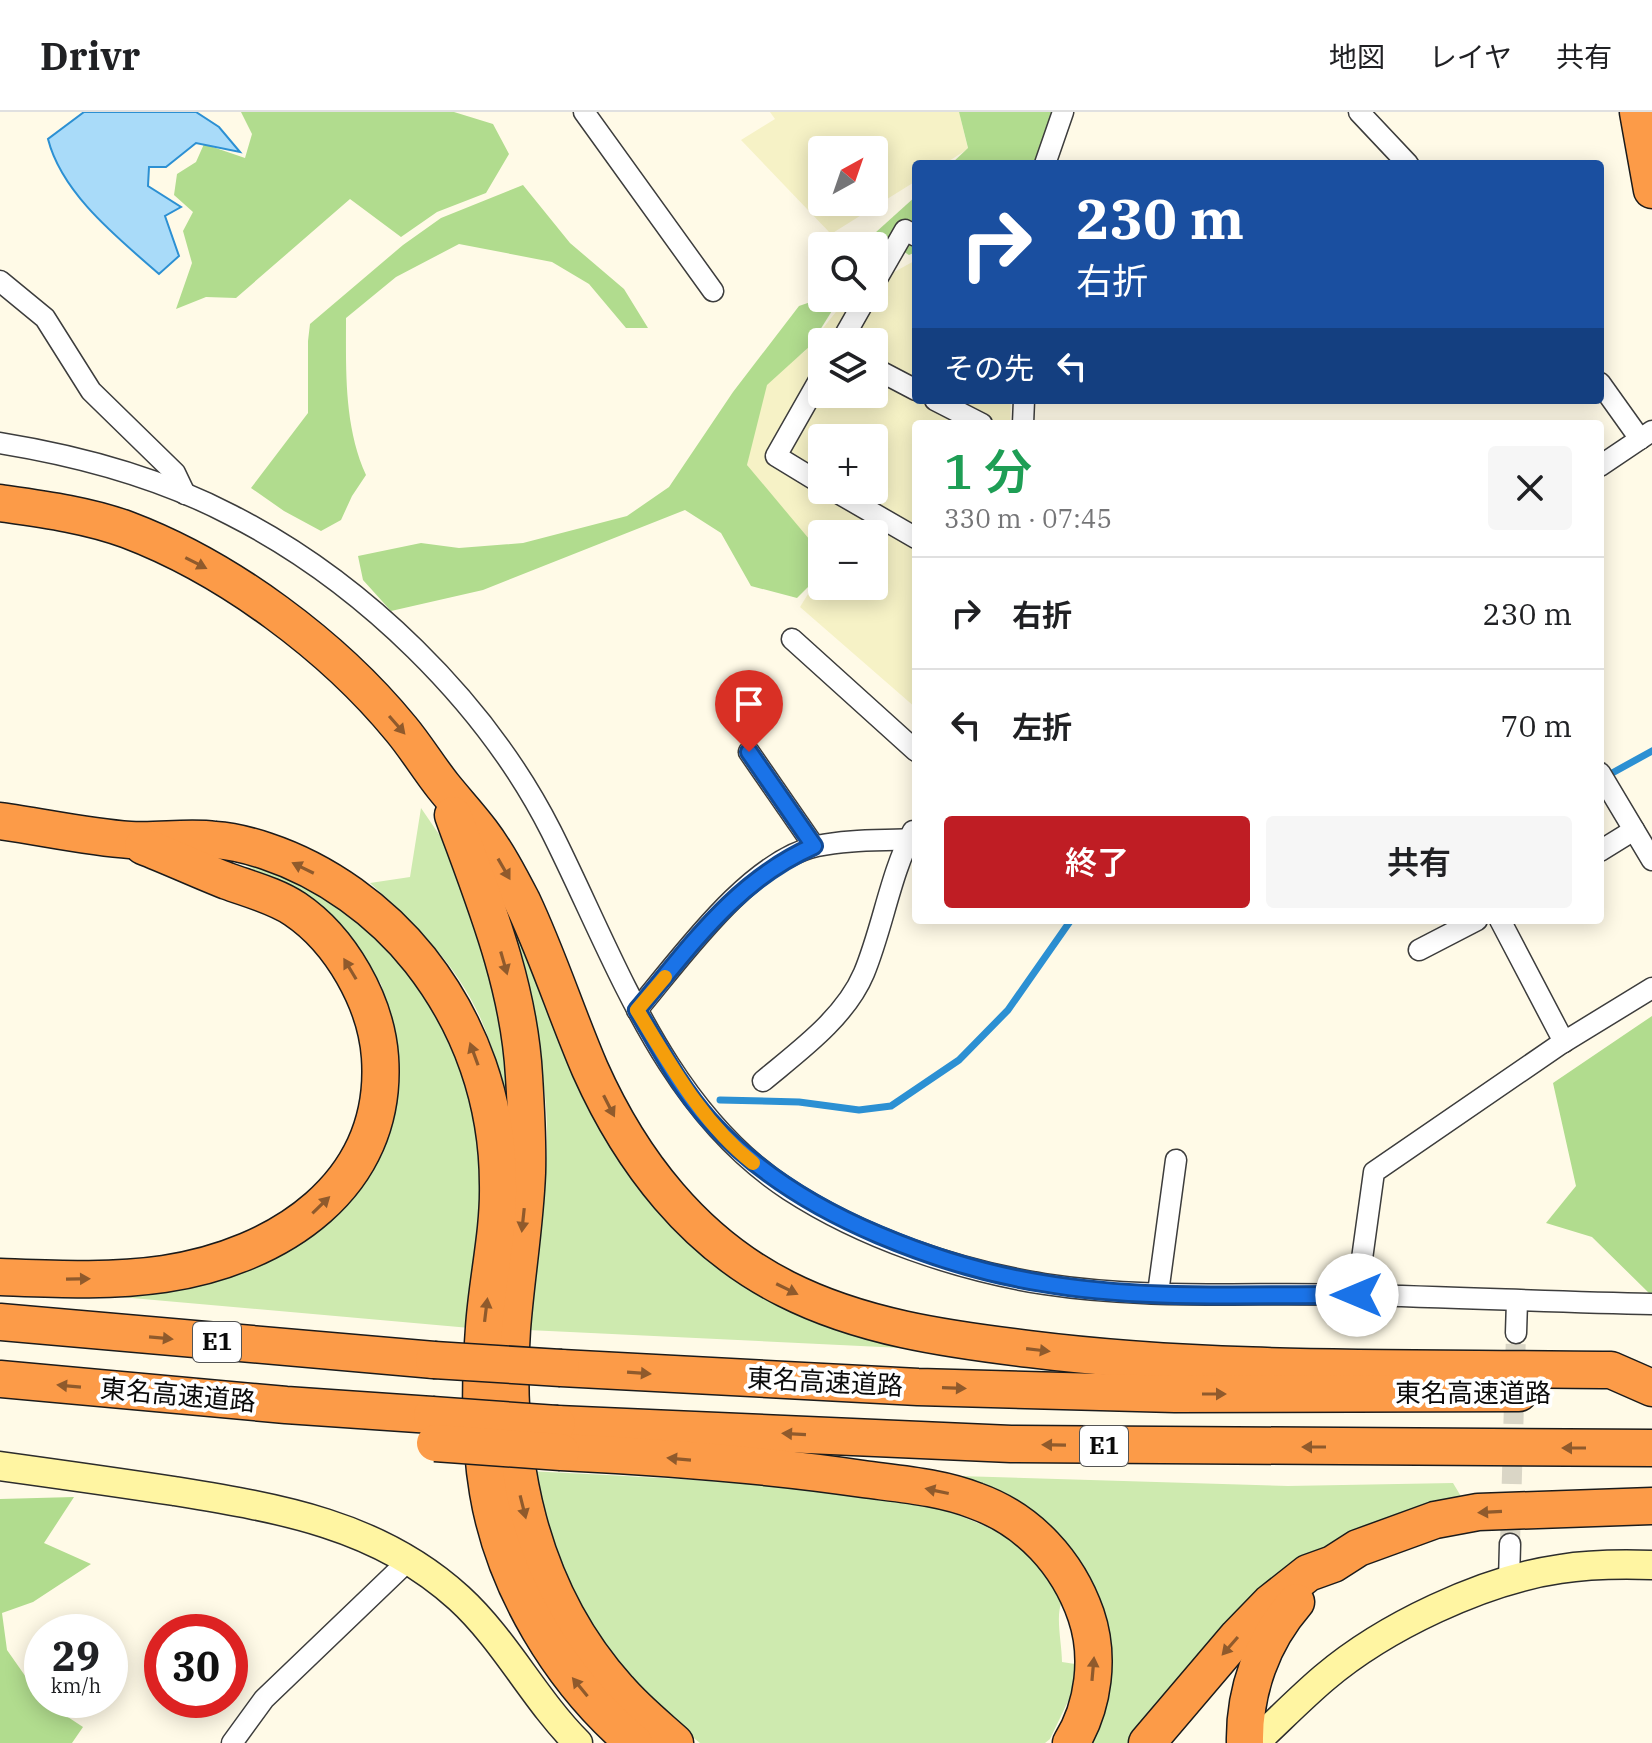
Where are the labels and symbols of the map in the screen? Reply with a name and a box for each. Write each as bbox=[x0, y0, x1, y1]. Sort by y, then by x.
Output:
north arrow bbox=[808, 136, 888, 216]
one-way arrow bbox=[185, 556, 208, 570]
pin bbox=[715, 670, 783, 752]
one-way arrow bbox=[388, 715, 405, 735]
one-way arrow bbox=[496, 858, 510, 880]
one-way arrow bbox=[291, 861, 314, 875]
one-way arrow bbox=[498, 951, 511, 975]
one-way arrow bbox=[343, 958, 357, 980]
one-way arrow bbox=[467, 1042, 480, 1066]
one-way arrow bbox=[602, 1095, 616, 1118]
one-way arrow bbox=[311, 1196, 330, 1215]
one-way arrow bbox=[516, 1208, 529, 1233]
position arrow bbox=[1315, 1253, 1399, 1337]
one-way arrow bbox=[66, 1273, 91, 1285]
one-way arrow bbox=[775, 1282, 798, 1296]
one-way arrow bbox=[480, 1297, 493, 1322]
road number: E1 bbox=[193, 1322, 241, 1362]
one-way arrow bbox=[149, 1332, 174, 1345]
one-way arrow bbox=[1026, 1344, 1051, 1357]
street label: 東名高速道路 bbox=[746, 1360, 904, 1402]
one-way arrow bbox=[627, 1367, 652, 1380]
street label: 東名高速道路 bbox=[99, 1370, 257, 1418]
street label: 東名高速道路 bbox=[1395, 1375, 1551, 1409]
one-way arrow bbox=[56, 1379, 81, 1392]
one-way arrow bbox=[942, 1381, 967, 1394]
one-way arrow bbox=[1202, 1388, 1227, 1400]
road number: E1 bbox=[1080, 1426, 1128, 1466]
one-way arrow bbox=[781, 1428, 806, 1441]
one-way arrow bbox=[1041, 1439, 1066, 1451]
one-way arrow bbox=[1301, 1441, 1326, 1453]
one-way arrow bbox=[1561, 1442, 1586, 1454]
one-way arrow bbox=[666, 1452, 691, 1465]
one-way arrow bbox=[924, 1484, 949, 1497]
one-way arrow bbox=[518, 1494, 530, 1519]
one-way arrow bbox=[1477, 1506, 1502, 1519]
speed limit sign: 30 bbox=[144, 1614, 248, 1718]
one-way arrow bbox=[1222, 1635, 1239, 1655]
one-way arrow bbox=[1087, 1656, 1100, 1681]
one-way arrow bbox=[572, 1677, 589, 1697]

